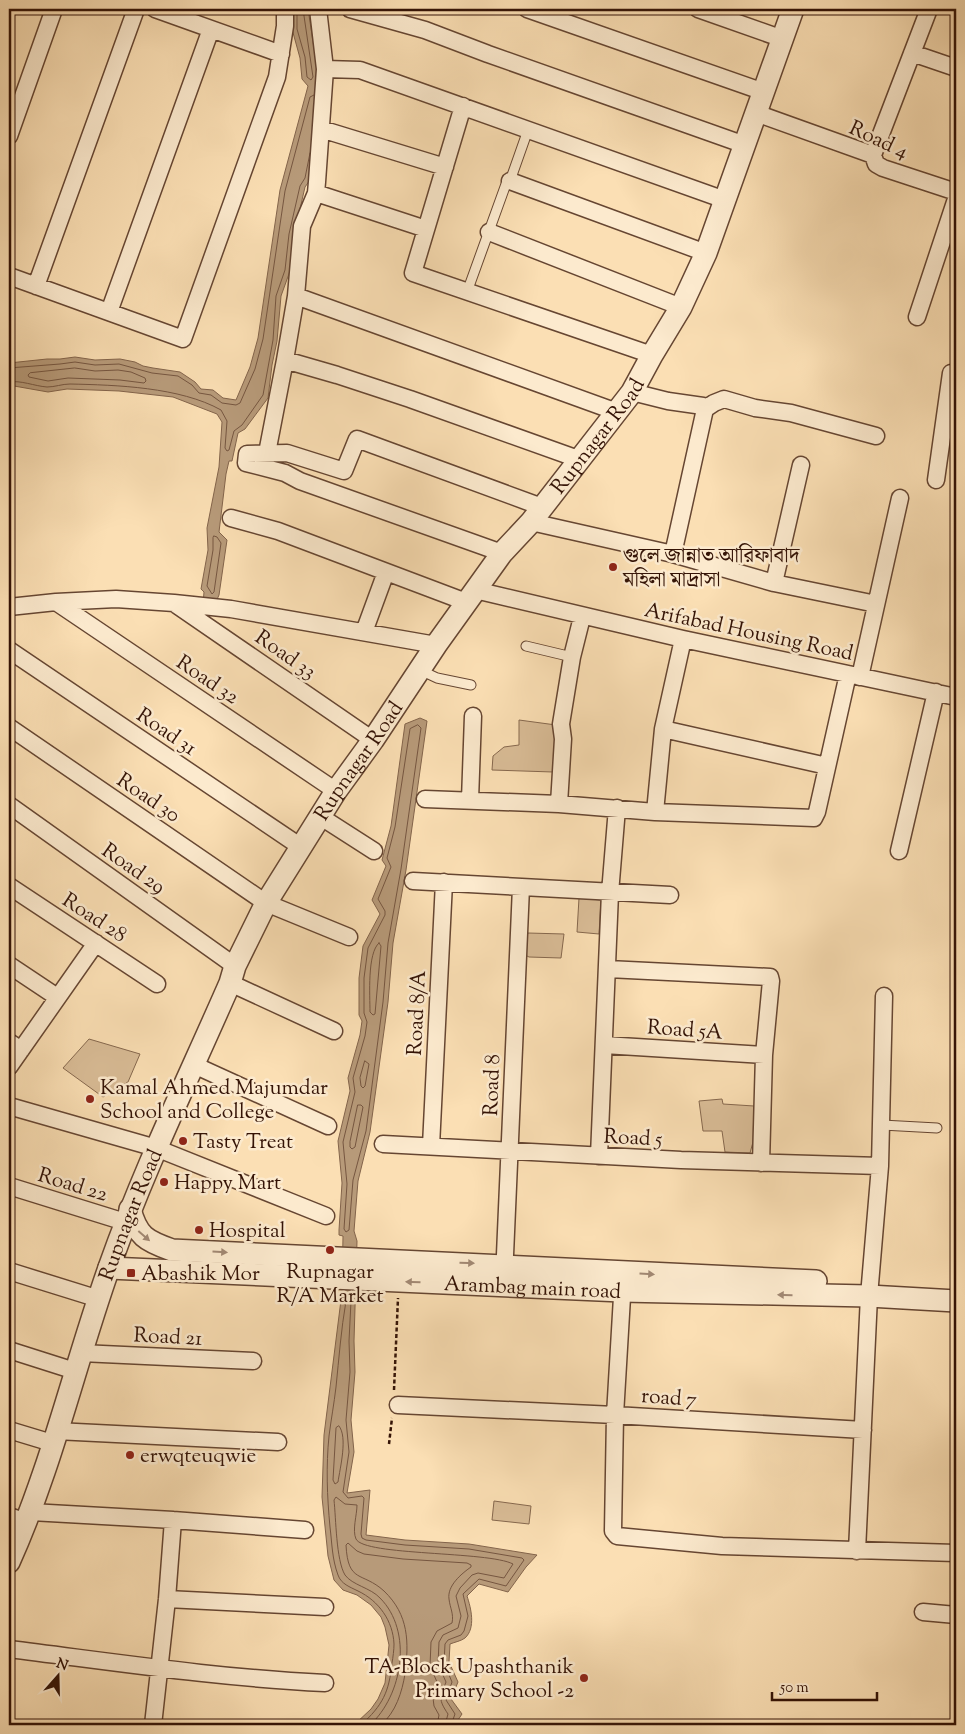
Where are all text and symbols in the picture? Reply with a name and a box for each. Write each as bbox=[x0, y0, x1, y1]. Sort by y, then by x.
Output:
street label: Road 4 bbox=[844, 114, 913, 168]
street label: Rupnagar Road bbox=[545, 373, 654, 501]
place label: গুলে জান্নাত আরিফাবাদ মহিলা মাদ্রাসা bbox=[622, 542, 801, 596]
marker: গুলে জান্নাত আরিফাবাদ মহিলা মাদ্রাসা bbox=[607, 561, 619, 573]
street label: Arifabad Housing Road bbox=[641, 596, 856, 670]
street label: Road 33 bbox=[248, 624, 322, 688]
street label: Road 32 bbox=[169, 649, 244, 713]
street label: Rupnagar Road bbox=[308, 696, 412, 827]
street label: Road 31 bbox=[130, 701, 202, 764]
street label: Road 30 bbox=[110, 766, 186, 831]
street label: Road 29 bbox=[95, 837, 171, 902]
street label: Road 28 bbox=[56, 886, 132, 951]
street label: Road 8/A bbox=[401, 970, 435, 1056]
street label: Road 5A bbox=[646, 1013, 724, 1049]
street label: Road 8 bbox=[477, 1053, 509, 1117]
place label: Kamal Ahmed Majumdar School and College bbox=[100, 1074, 328, 1128]
marker: Kamal Ahmed Majumdar School and College bbox=[84, 1093, 96, 1105]
street label: Road 5 bbox=[603, 1122, 663, 1156]
place label: Tasty Treat bbox=[193, 1128, 293, 1158]
marker: Tasty Treat bbox=[177, 1135, 189, 1147]
street label: Rupnagar Road bbox=[93, 1145, 171, 1285]
street label: Road 22 bbox=[34, 1161, 111, 1211]
place label: Happy Mart bbox=[174, 1169, 281, 1199]
marker: Happy Mart bbox=[158, 1176, 170, 1188]
place label: Hospital bbox=[209, 1217, 286, 1247]
marker: Hospital bbox=[193, 1224, 205, 1236]
one-way arrow bbox=[138, 1230, 150, 1242]
marker: Rupnagar R/A Market bbox=[324, 1244, 336, 1256]
one-way arrow bbox=[213, 1249, 229, 1257]
place label: Rupnagar R/A Market bbox=[276, 1258, 384, 1312]
place label: Abashik Mor bbox=[141, 1260, 260, 1290]
one-way arrow bbox=[459, 1260, 475, 1268]
marker: Abashik Mor bbox=[125, 1267, 137, 1279]
street label: Arambag main road bbox=[443, 1270, 622, 1308]
one-way arrow bbox=[639, 1270, 655, 1278]
one-way arrow bbox=[405, 1278, 421, 1286]
one-way arrow bbox=[777, 1290, 793, 1298]
street label: Road 21 bbox=[133, 1321, 203, 1355]
street label: road 7 bbox=[640, 1382, 698, 1416]
place label: erwqteuqwie bbox=[140, 1442, 256, 1472]
marker: erwqteuqwie bbox=[124, 1449, 136, 1461]
north arrow bbox=[32, 1652, 82, 1702]
place label: TA-Block Upashthanik Primary School -2 bbox=[365, 1653, 575, 1707]
text: N bbox=[53, 1654, 70, 1677]
scale bar bbox=[772, 1669, 878, 1701]
marker: TA-Block Upashthanik Primary School -2 bbox=[578, 1672, 590, 1684]
text: 50 m bbox=[779, 1678, 809, 1699]

